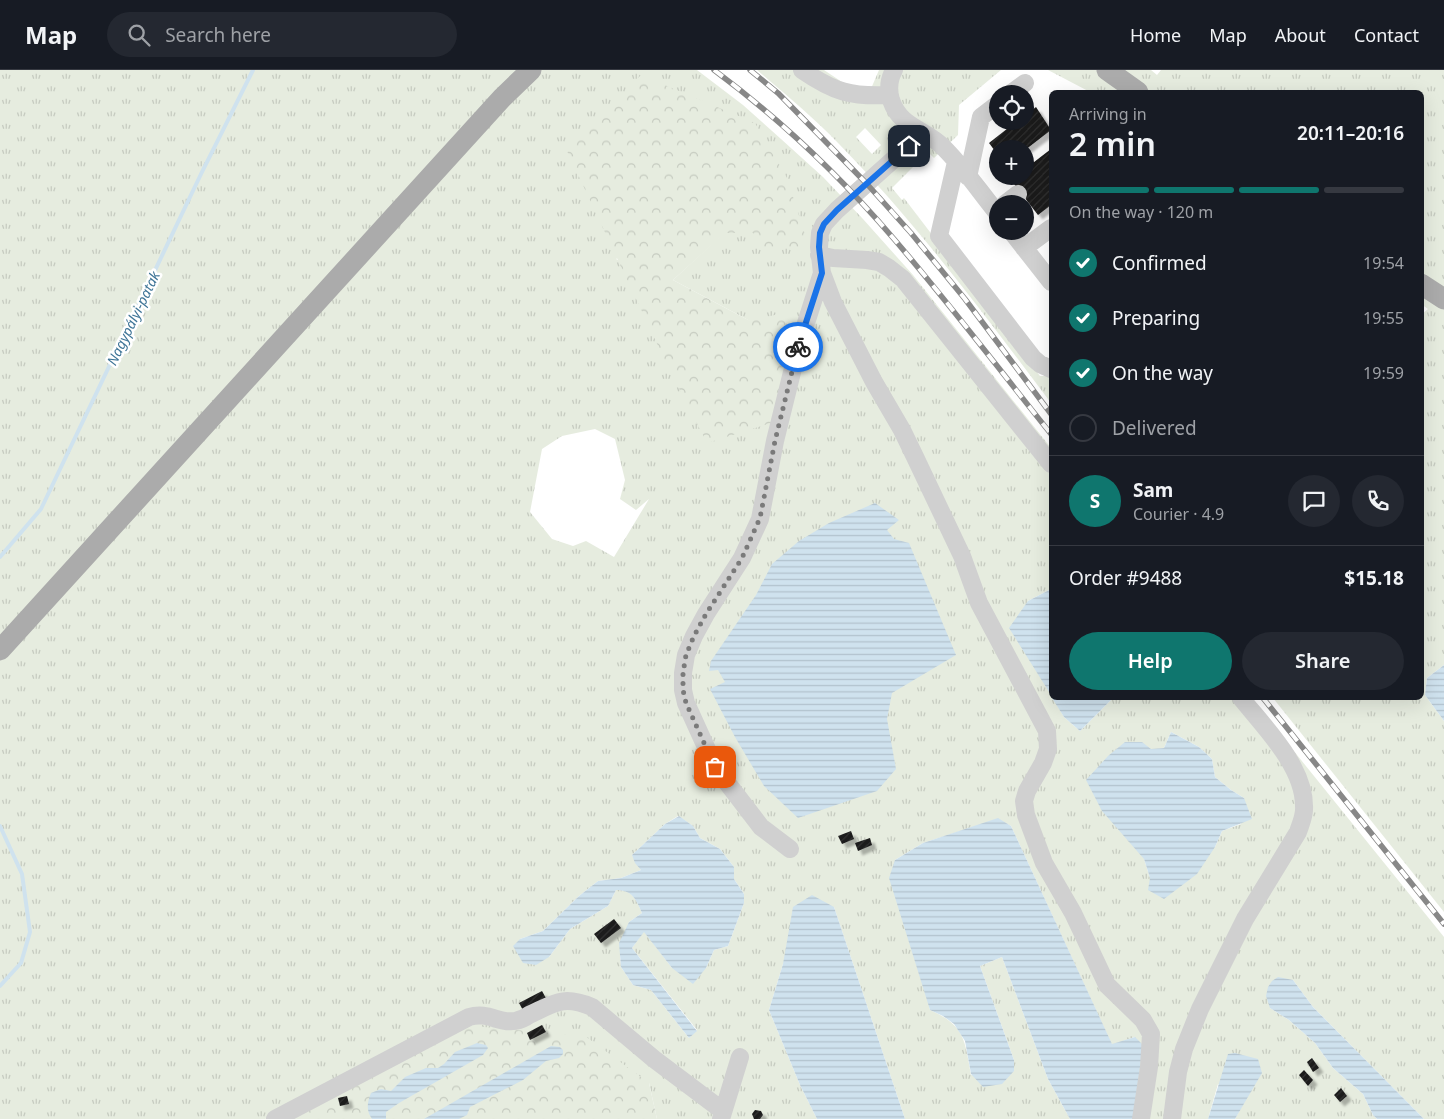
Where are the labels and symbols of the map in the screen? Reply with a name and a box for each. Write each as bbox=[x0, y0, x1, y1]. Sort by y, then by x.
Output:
pin bbox=[888, 125, 930, 167]
water label: Nagypályi-patak bbox=[102, 267, 164, 368]
courier bbox=[773, 322, 823, 372]
pin bbox=[694, 746, 736, 788]

